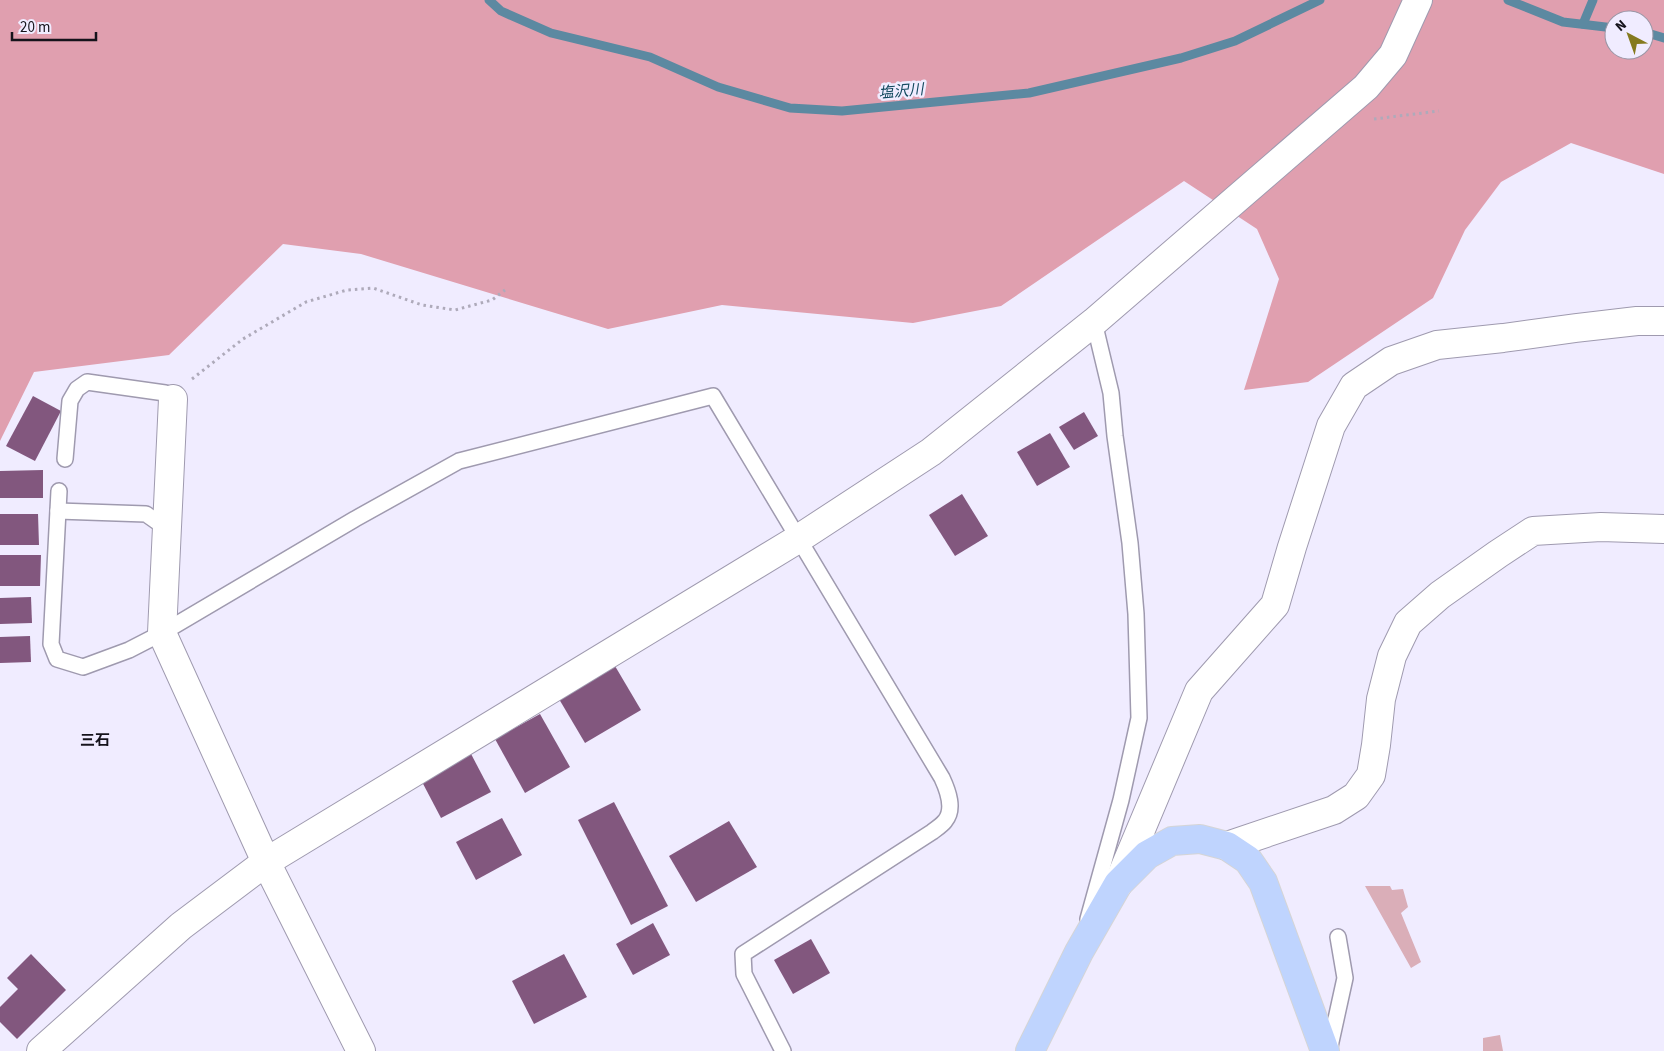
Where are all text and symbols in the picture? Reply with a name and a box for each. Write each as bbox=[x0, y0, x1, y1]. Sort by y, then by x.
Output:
scale bar bbox=[12, 10, 96, 42]
north arrow bbox=[1604, 10, 1654, 60]
text: N bbox=[1611, 15, 1631, 37]
text: 20 m bbox=[20, 17, 50, 38]
water label: 塩沢川 bbox=[878, 79, 926, 104]
district label: 三石 bbox=[80, 730, 110, 751]

